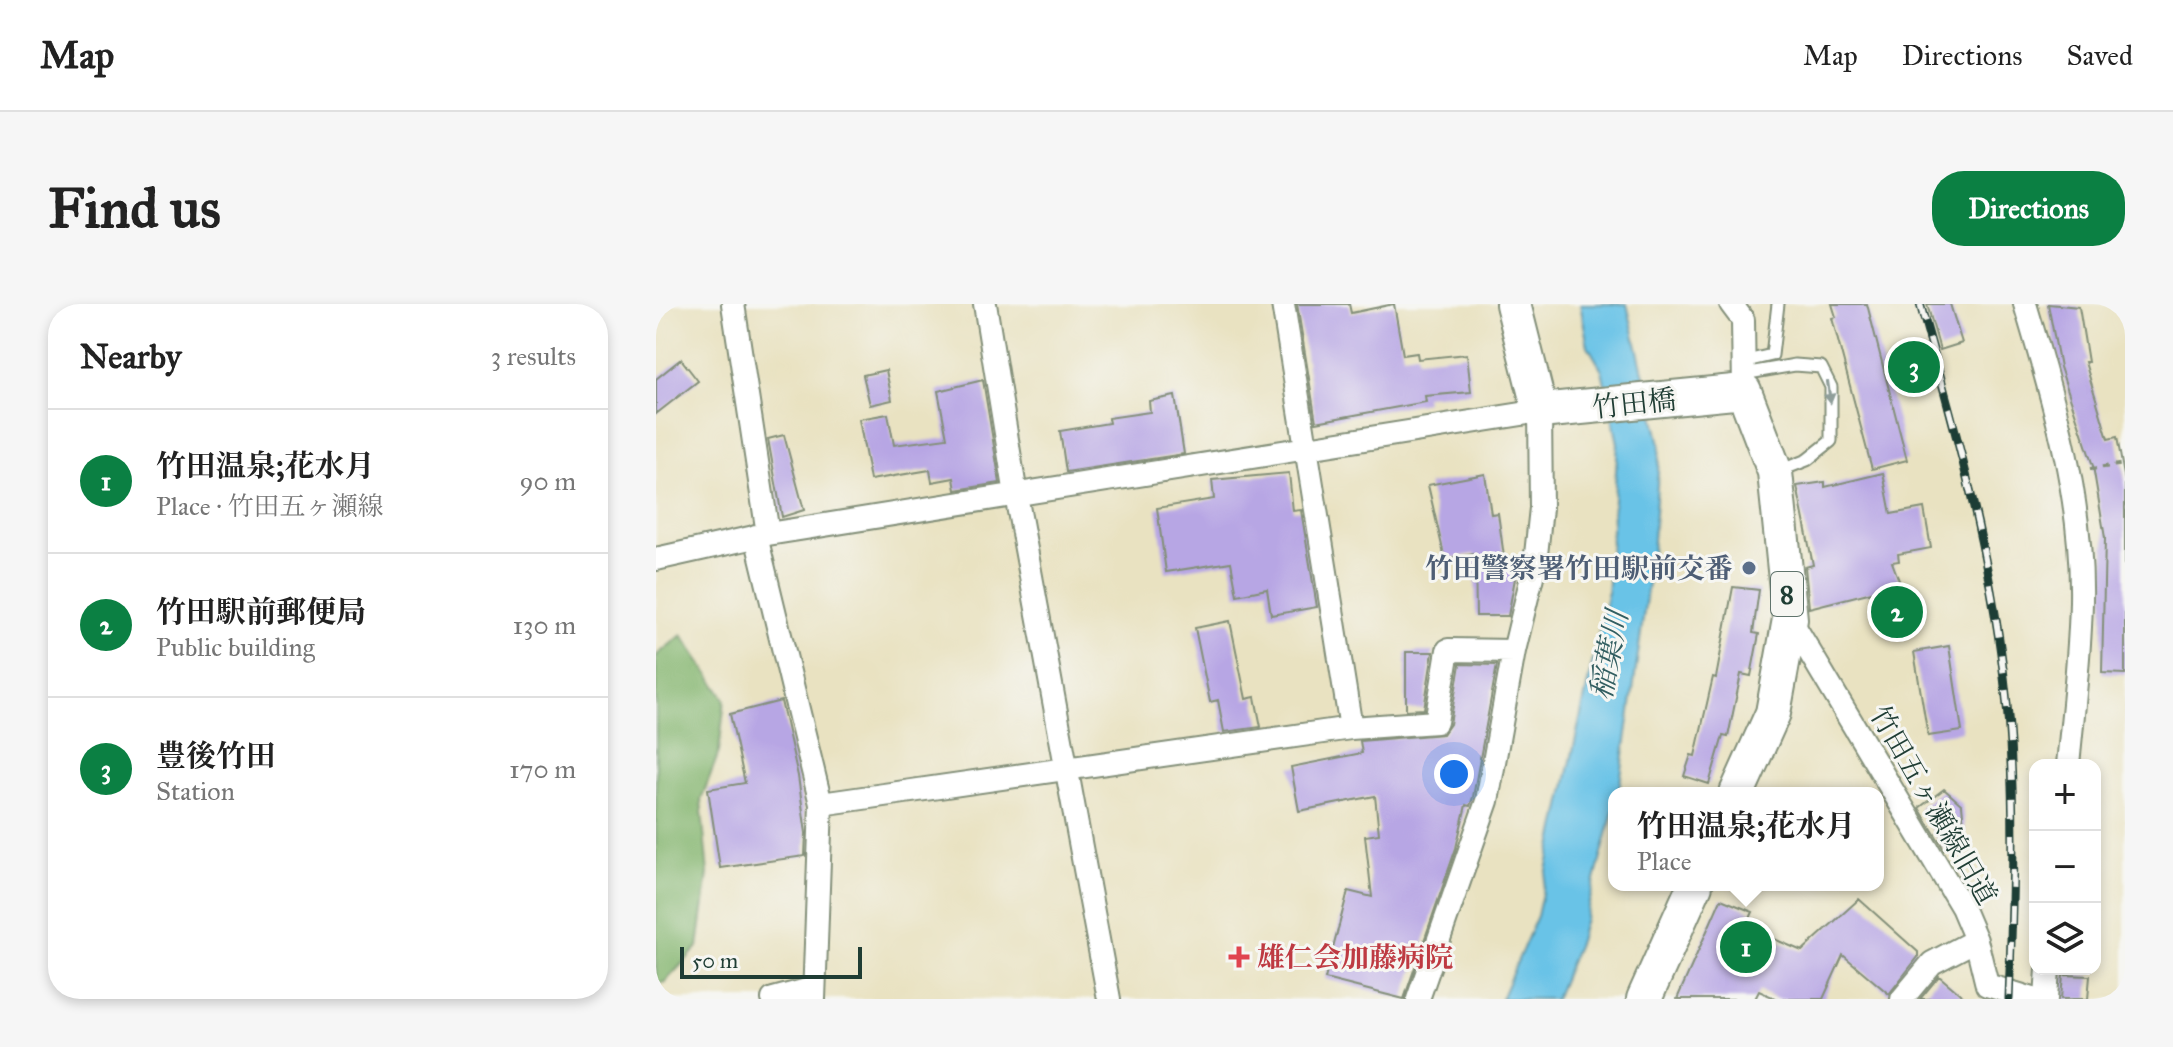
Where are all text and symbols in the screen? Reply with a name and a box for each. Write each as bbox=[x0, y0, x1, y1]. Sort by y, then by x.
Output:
text: Map bbox=[40, 32, 114, 78]
text: Map bbox=[1803, 38, 1858, 73]
text: Directions bbox=[1902, 38, 2023, 73]
text: Saved bbox=[2067, 38, 2133, 73]
button: Directions bbox=[1932, 171, 2125, 246]
text: Find us bbox=[48, 174, 221, 242]
text: Nearby bbox=[80, 336, 182, 377]
pin: 3 bbox=[1888, 337, 1940, 397]
text: 3 results bbox=[491, 340, 576, 372]
one-way arrow bbox=[1823, 380, 1836, 405]
street label: 竹田橋 bbox=[1590, 382, 1678, 425]
text: 竹田温泉;花水月 bbox=[156, 448, 374, 484]
text: 1 bbox=[101, 465, 111, 497]
text: 90 m bbox=[519, 465, 576, 497]
text: Place · 竹田五ヶ瀬線 bbox=[156, 490, 384, 522]
place label: 竹田警察署竹田駅前交番 bbox=[1425, 551, 1733, 586]
marker: 竹田警察署竹田駅前交番 bbox=[1740, 559, 1758, 577]
road number: 8 bbox=[1771, 572, 1803, 616]
pin: 2 bbox=[1871, 582, 1923, 642]
text: 竹田駅前郵便局 bbox=[156, 594, 366, 630]
water label: 稲葉川 bbox=[1583, 604, 1636, 703]
text: 2 bbox=[100, 609, 112, 641]
text: 130 m bbox=[513, 609, 576, 641]
text: Public building bbox=[156, 631, 315, 663]
street label: 竹田五ヶ瀬線旧道 bbox=[1862, 699, 2005, 911]
text: 豊後竹田 bbox=[156, 738, 276, 774]
text: 3 bbox=[101, 753, 111, 785]
text: 170 m bbox=[509, 753, 576, 785]
your location bbox=[1434, 754, 1474, 794]
map controls bbox=[2029, 759, 2101, 975]
button: + bbox=[2029, 759, 2101, 831]
text: Station bbox=[156, 775, 235, 807]
popup bbox=[1608, 787, 1884, 891]
text: 竹田温泉;花水月 bbox=[1637, 808, 1855, 844]
button: − bbox=[2029, 831, 2101, 903]
text: Place bbox=[1637, 845, 1691, 877]
button: layers bbox=[2029, 903, 2101, 975]
pin: 1 bbox=[1720, 917, 1772, 977]
place label: 雄仁会加藤病院 bbox=[1257, 940, 1453, 975]
scale bar bbox=[680, 943, 862, 979]
marker: 雄仁会加藤病院 bbox=[1228, 946, 1250, 968]
text: 50 m bbox=[692, 947, 738, 974]

